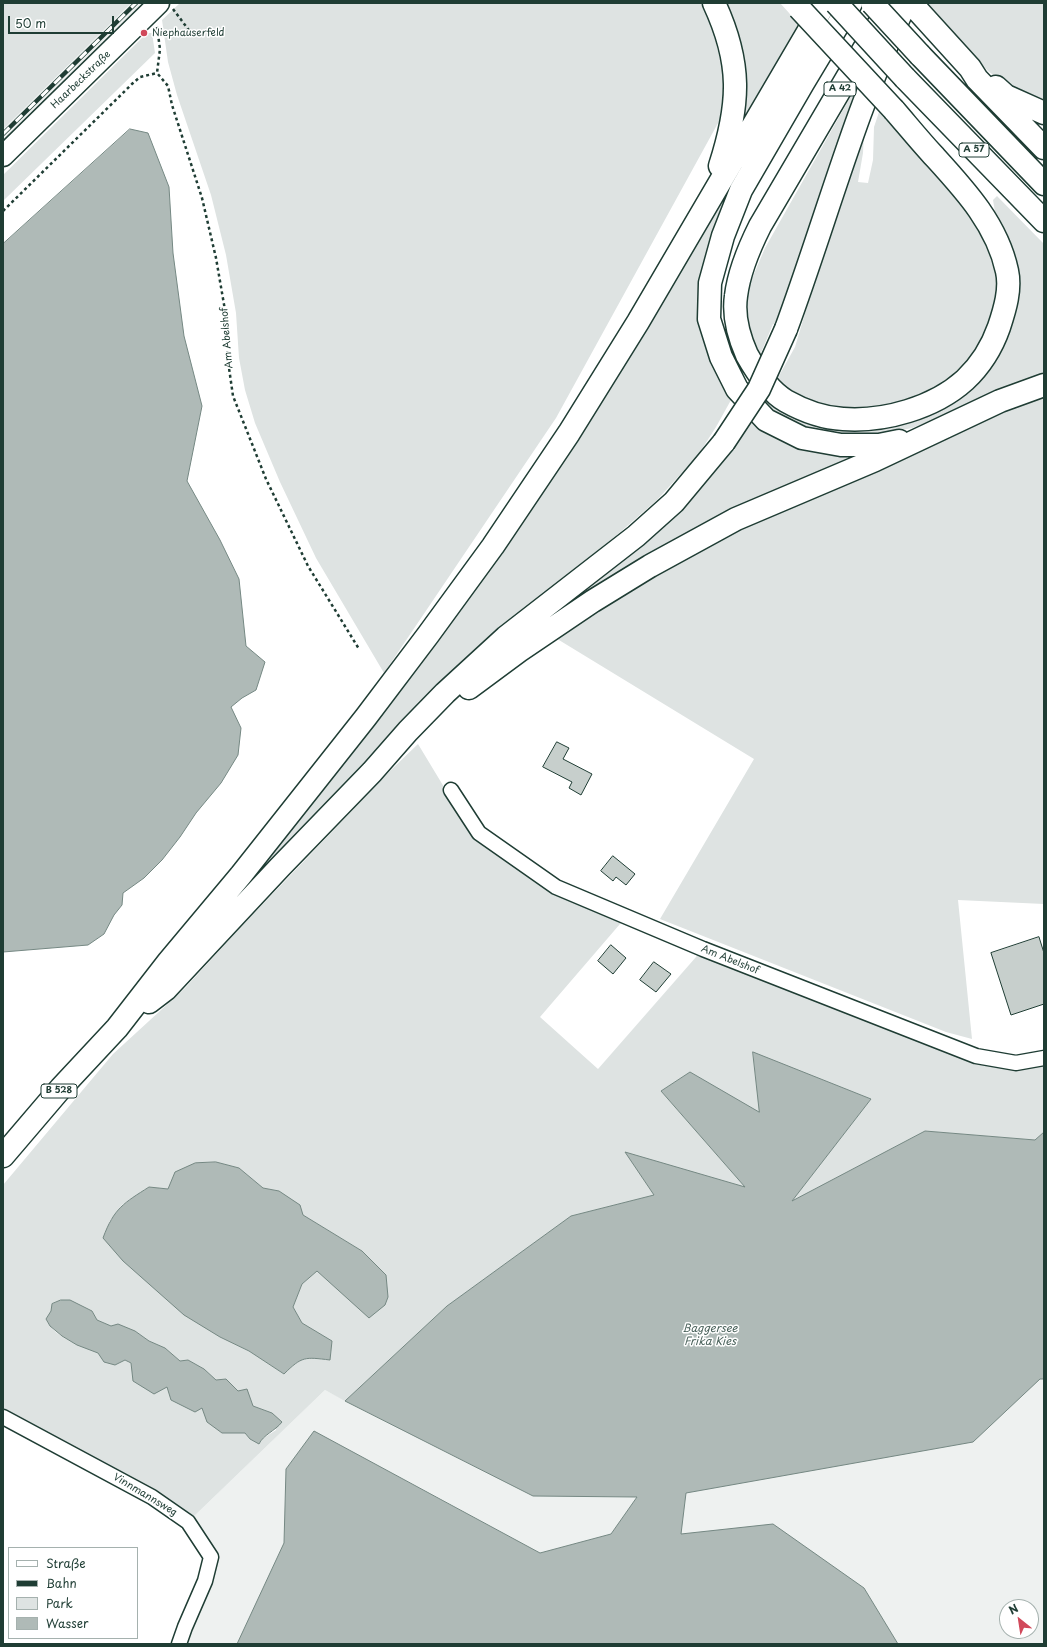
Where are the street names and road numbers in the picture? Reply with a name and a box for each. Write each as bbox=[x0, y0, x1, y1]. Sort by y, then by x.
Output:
street label: Haarbeckstraße bbox=[49, 49, 113, 111]
road number: A 42 bbox=[824, 82, 856, 96]
road number: A 57 bbox=[959, 143, 989, 157]
street label: Am Abelshof bbox=[218, 307, 236, 369]
street label: Am Abelshof bbox=[699, 943, 761, 977]
road number: B 528 bbox=[41, 1084, 77, 1098]
street label: Vinnmannsweg bbox=[111, 1471, 179, 1519]

